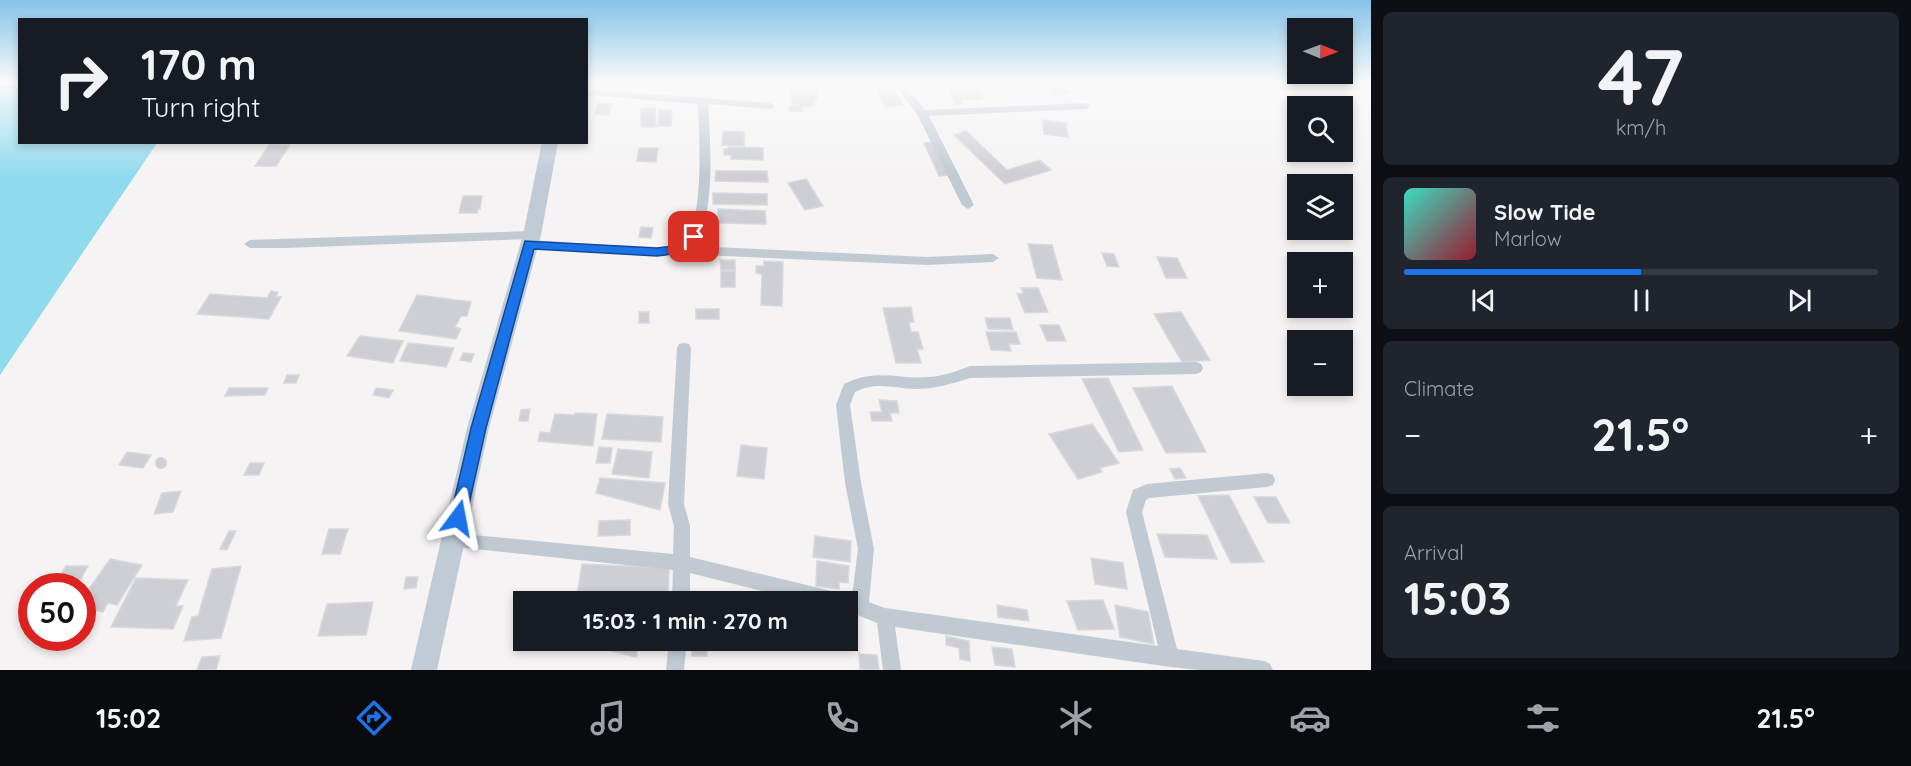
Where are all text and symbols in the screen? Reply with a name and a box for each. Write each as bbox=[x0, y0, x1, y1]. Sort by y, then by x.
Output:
north arrow bbox=[1287, 18, 1353, 84]
map controls bbox=[1287, 18, 1353, 396]
text: 47 bbox=[1598, 27, 1684, 125]
text: 170 m bbox=[141, 38, 257, 91]
icon: right bbox=[42, 42, 120, 120]
text: Turn right bbox=[141, 90, 260, 124]
button: search bbox=[1287, 96, 1353, 162]
text: km/h bbox=[1616, 115, 1666, 140]
button: layers bbox=[1287, 174, 1353, 240]
text: Slow Tide bbox=[1494, 198, 1595, 226]
pin bbox=[668, 211, 719, 262]
icon: arrive bbox=[677, 220, 710, 253]
text: Marlow bbox=[1494, 226, 1562, 251]
button: + bbox=[1287, 252, 1353, 318]
icon: previous bbox=[1467, 284, 1500, 317]
icon: pause bbox=[1625, 284, 1658, 317]
icon: next bbox=[1783, 284, 1816, 317]
button: − bbox=[1287, 330, 1353, 396]
text: Climate bbox=[1404, 376, 1474, 401]
text: 21.5° bbox=[1591, 406, 1689, 462]
text: − bbox=[1404, 414, 1421, 455]
text: + bbox=[1859, 414, 1878, 455]
position arrow bbox=[426, 486, 490, 550]
text: Arrival bbox=[1404, 540, 1464, 565]
text: 15:03 bbox=[1404, 570, 1512, 626]
speed limit sign: 50 bbox=[18, 573, 96, 651]
text: 15:03 · 1 min · 270 m bbox=[583, 607, 788, 635]
icon: directions bbox=[353, 697, 395, 739]
icon: music bbox=[587, 697, 629, 739]
icon: phone bbox=[821, 697, 863, 739]
icon: climate bbox=[1055, 697, 1097, 739]
icon: car bbox=[1289, 697, 1331, 739]
icon: filters bbox=[1522, 697, 1564, 739]
text: 15:02 bbox=[96, 701, 161, 735]
text: 21.5° bbox=[1756, 701, 1815, 735]

